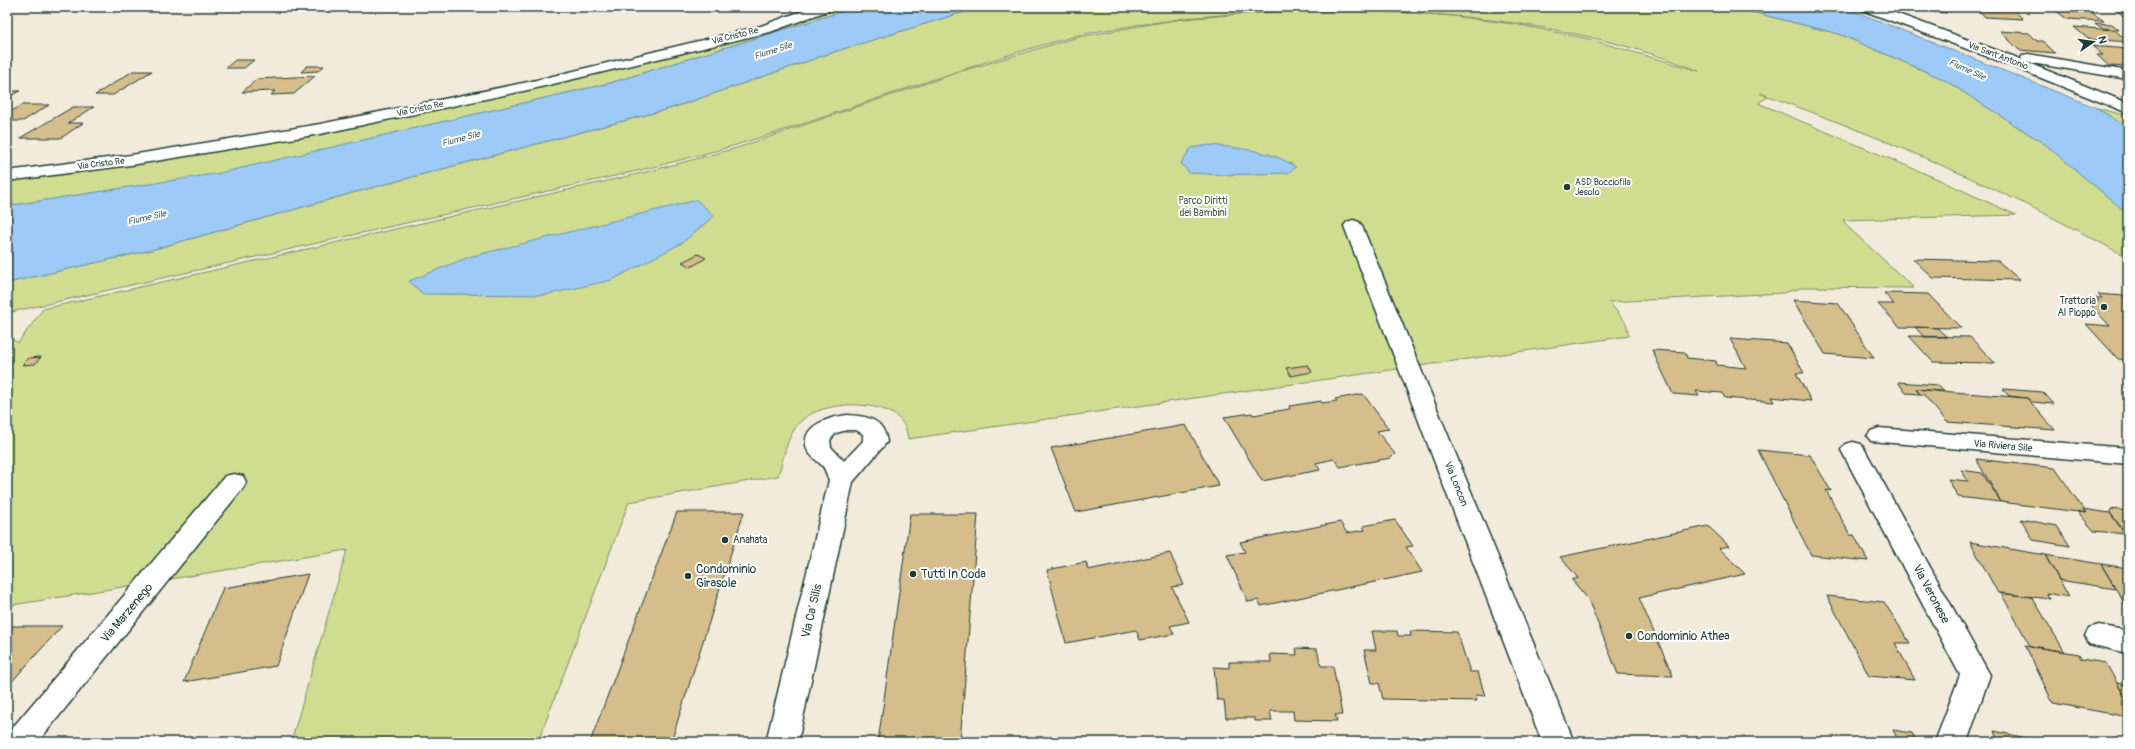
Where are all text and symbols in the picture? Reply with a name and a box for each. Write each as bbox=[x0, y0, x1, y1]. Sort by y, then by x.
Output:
north arrow bbox=[2073, 22, 2113, 62]
street label: Via Cristo Re bbox=[711, 25, 760, 47]
text: N bbox=[2095, 35, 2110, 45]
water label: Fiume Sile bbox=[753, 39, 795, 62]
street label: Via Sant'Antonio bbox=[1966, 39, 2030, 73]
water label: Fiume Sile bbox=[1947, 57, 1989, 84]
street label: Via Cristo Re bbox=[396, 99, 445, 119]
water label: Fiume Sile bbox=[441, 128, 483, 149]
street label: Via Cristo Re bbox=[77, 156, 126, 172]
place label: ASD Bocciofila Jesolo bbox=[1575, 177, 1631, 198]
marker: ASD Bocciofila Jesolo bbox=[1562, 182, 1572, 192]
park label: Parco Diritti dei Bambini bbox=[1178, 195, 1228, 219]
water label: Fiume Sile bbox=[127, 208, 169, 228]
place label: Trattoria Al Pioppo bbox=[2057, 295, 2097, 319]
marker: Trattoria Al Pioppo bbox=[2099, 302, 2109, 312]
street label: Via Riviera Sile bbox=[1973, 437, 2033, 455]
street label: Via Loncon bbox=[1442, 460, 1471, 508]
place label: Anahata bbox=[733, 534, 768, 546]
marker: Anahata bbox=[720, 535, 730, 545]
place label: Condominio Girasole bbox=[696, 562, 757, 591]
street label: Via Veronese bbox=[1909, 562, 1953, 626]
place label: Tutti In Coda bbox=[921, 567, 986, 582]
marker: Tutti In Coda bbox=[908, 569, 918, 579]
marker: Condominio Girasole bbox=[683, 571, 693, 581]
street label: Via Marzenego bbox=[98, 580, 157, 646]
street label: Via Ca' Silis bbox=[799, 582, 826, 639]
place label: Condominio Athea bbox=[1637, 629, 1730, 644]
marker: Condominio Athea bbox=[1624, 631, 1634, 641]

